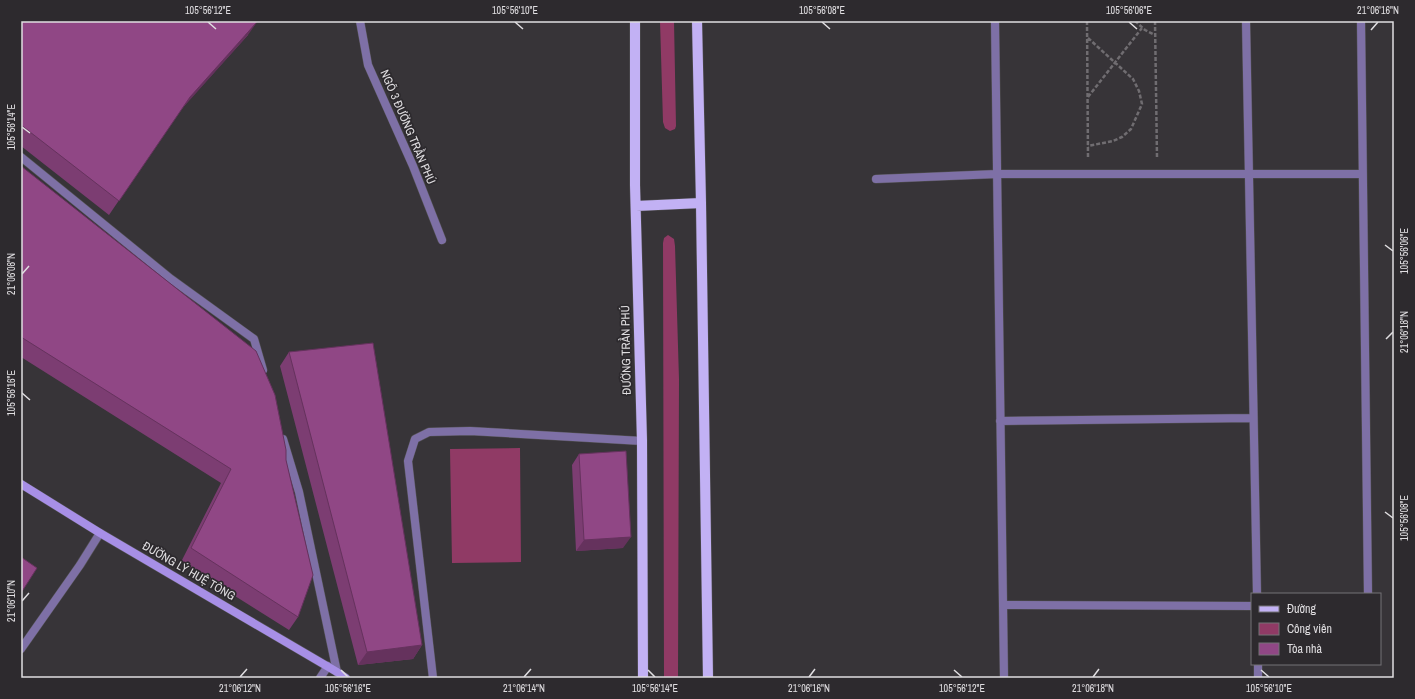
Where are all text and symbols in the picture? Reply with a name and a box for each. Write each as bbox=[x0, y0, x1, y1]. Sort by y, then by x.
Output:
text: 105°56'12"E bbox=[185, 4, 231, 17]
text: 105°56'10"E bbox=[492, 4, 538, 17]
text: 105°56'08"E bbox=[799, 4, 845, 17]
text: 105°56'06"E bbox=[1106, 4, 1152, 17]
text: 21°06'16"N bbox=[1357, 4, 1399, 17]
street label: NGÕ 3 ĐƯỜNG TRẦN PHÚ bbox=[377, 67, 440, 187]
text: 105°56'14"E bbox=[5, 104, 18, 150]
text: 105°56'06"E bbox=[1398, 228, 1411, 274]
text: 21°06'08"N bbox=[5, 253, 18, 295]
street label: ĐƯỜNG TRẦN PHÚ bbox=[616, 305, 635, 395]
text: 21°06'18"N bbox=[1398, 311, 1411, 353]
text: 105°56'16"E bbox=[5, 370, 18, 416]
text: 105°56'08"E bbox=[1398, 495, 1411, 541]
street label: ĐƯỜNG LÝ HUỆ TÔNG bbox=[140, 538, 238, 604]
text: 21°06'10"N bbox=[5, 580, 18, 622]
legend bbox=[1251, 593, 1381, 665]
text: Đường bbox=[1287, 601, 1317, 617]
text: Công viên bbox=[1287, 621, 1332, 637]
text: Tòa nhà bbox=[1287, 641, 1323, 657]
text: 21°06'12"N bbox=[219, 682, 261, 695]
text: 105°56'16"E bbox=[325, 682, 371, 695]
text: 21°06'14"N bbox=[503, 682, 545, 695]
text: 105°56'14"E bbox=[632, 682, 678, 695]
text: 21°06'16"N bbox=[788, 682, 830, 695]
text: 105°56'12"E bbox=[939, 682, 985, 695]
text: 21°06'18"N bbox=[1072, 682, 1114, 695]
text: 105°56'10"E bbox=[1246, 682, 1292, 695]

